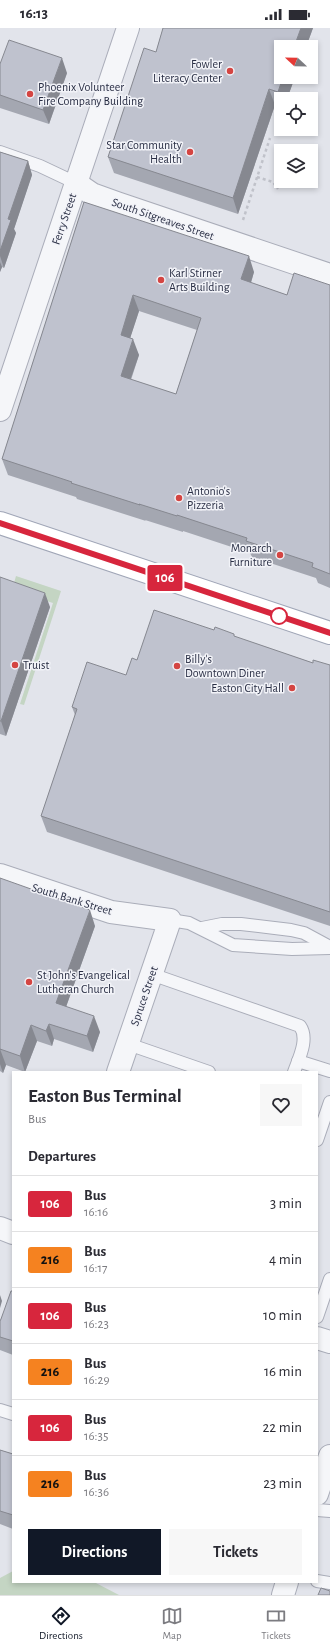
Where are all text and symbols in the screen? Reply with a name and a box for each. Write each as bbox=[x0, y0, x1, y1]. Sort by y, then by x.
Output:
text: 16:13 bbox=[20, 6, 48, 21]
north arrow bbox=[274, 40, 318, 84]
map controls bbox=[274, 40, 318, 188]
place label: Fowler Literacy Center bbox=[153, 58, 222, 85]
marker: Fowler Literacy Center bbox=[225, 66, 235, 76]
place label: Phoenix Volunteer Fire Company Building bbox=[38, 81, 143, 108]
marker: Phoenix Volunteer Fire Company Building bbox=[25, 89, 35, 99]
button: locate bbox=[274, 92, 318, 136]
place label: Star Community Health bbox=[106, 139, 182, 165]
button: layers bbox=[274, 144, 318, 188]
marker: Star Community Health bbox=[185, 147, 195, 157]
street label: Ferry Street bbox=[50, 192, 79, 247]
street label: South Sitgreaves Street bbox=[110, 196, 216, 242]
place label: Karl Stirner Arts Building bbox=[169, 267, 230, 293]
marker: Karl Stirner Arts Building bbox=[156, 275, 166, 285]
place label: Antonio's Pizzeria bbox=[187, 485, 230, 511]
marker: Antonio's Pizzeria bbox=[174, 493, 184, 503]
place label: Monarch Furniture bbox=[229, 542, 272, 568]
marker: Monarch Furniture bbox=[275, 550, 285, 560]
line badge: 106 bbox=[142, 565, 188, 591]
text: 106 bbox=[155, 571, 175, 585]
unlabelled marker bbox=[270, 607, 288, 625]
place label: Billy's Downtown Diner bbox=[185, 653, 265, 679]
place label: Truist bbox=[23, 659, 49, 671]
marker: Truist bbox=[10, 660, 20, 670]
marker: Billy's Downtown Diner bbox=[172, 661, 182, 671]
place label: Easton City Hall bbox=[211, 682, 284, 695]
marker: Easton City Hall bbox=[287, 683, 297, 693]
street label: South Bank Street bbox=[30, 881, 114, 917]
street label: Spruce Street bbox=[128, 965, 160, 1027]
place label: St John's Evangelical Lutheran Church bbox=[37, 969, 130, 995]
marker: St John's Evangelical Lutheran Church bbox=[24, 977, 34, 987]
button: heart bbox=[260, 1084, 302, 1126]
text: Easton Bus Terminal bbox=[28, 1087, 182, 1106]
text: Bus bbox=[28, 1113, 46, 1126]
text: Departures bbox=[28, 1149, 96, 1164]
text: Bus bbox=[84, 1188, 106, 1203]
text: 3 min bbox=[270, 1196, 302, 1211]
text: 106 bbox=[40, 1197, 60, 1211]
text: 16:16 bbox=[84, 1206, 108, 1219]
text: Bus bbox=[84, 1244, 106, 1259]
text: 4 min bbox=[269, 1252, 302, 1267]
text: 216 bbox=[41, 1253, 59, 1267]
text: 16:17 bbox=[84, 1262, 107, 1275]
text: Bus bbox=[84, 1300, 106, 1315]
text: 10 min bbox=[263, 1308, 302, 1323]
text: 106 bbox=[40, 1309, 60, 1323]
text: 16:23 bbox=[84, 1318, 109, 1331]
text: Bus bbox=[84, 1356, 106, 1371]
text: 16 min bbox=[264, 1364, 302, 1379]
text: 216 bbox=[41, 1365, 59, 1379]
text: 16:29 bbox=[84, 1374, 110, 1387]
text: Bus bbox=[84, 1412, 106, 1427]
text: 22 min bbox=[263, 1420, 302, 1435]
text: 106 bbox=[40, 1421, 60, 1435]
text: 16:35 bbox=[84, 1430, 108, 1443]
text: Bus bbox=[84, 1468, 106, 1483]
text: 23 min bbox=[263, 1476, 302, 1491]
text: 216 bbox=[41, 1477, 59, 1491]
text: 16:36 bbox=[84, 1486, 109, 1499]
button: Directions bbox=[28, 1529, 161, 1575]
button: Tickets bbox=[169, 1529, 302, 1575]
tab: Directions bbox=[39, 1605, 83, 1642]
tab: Map bbox=[161, 1605, 183, 1642]
tab: Tickets bbox=[261, 1605, 291, 1642]

